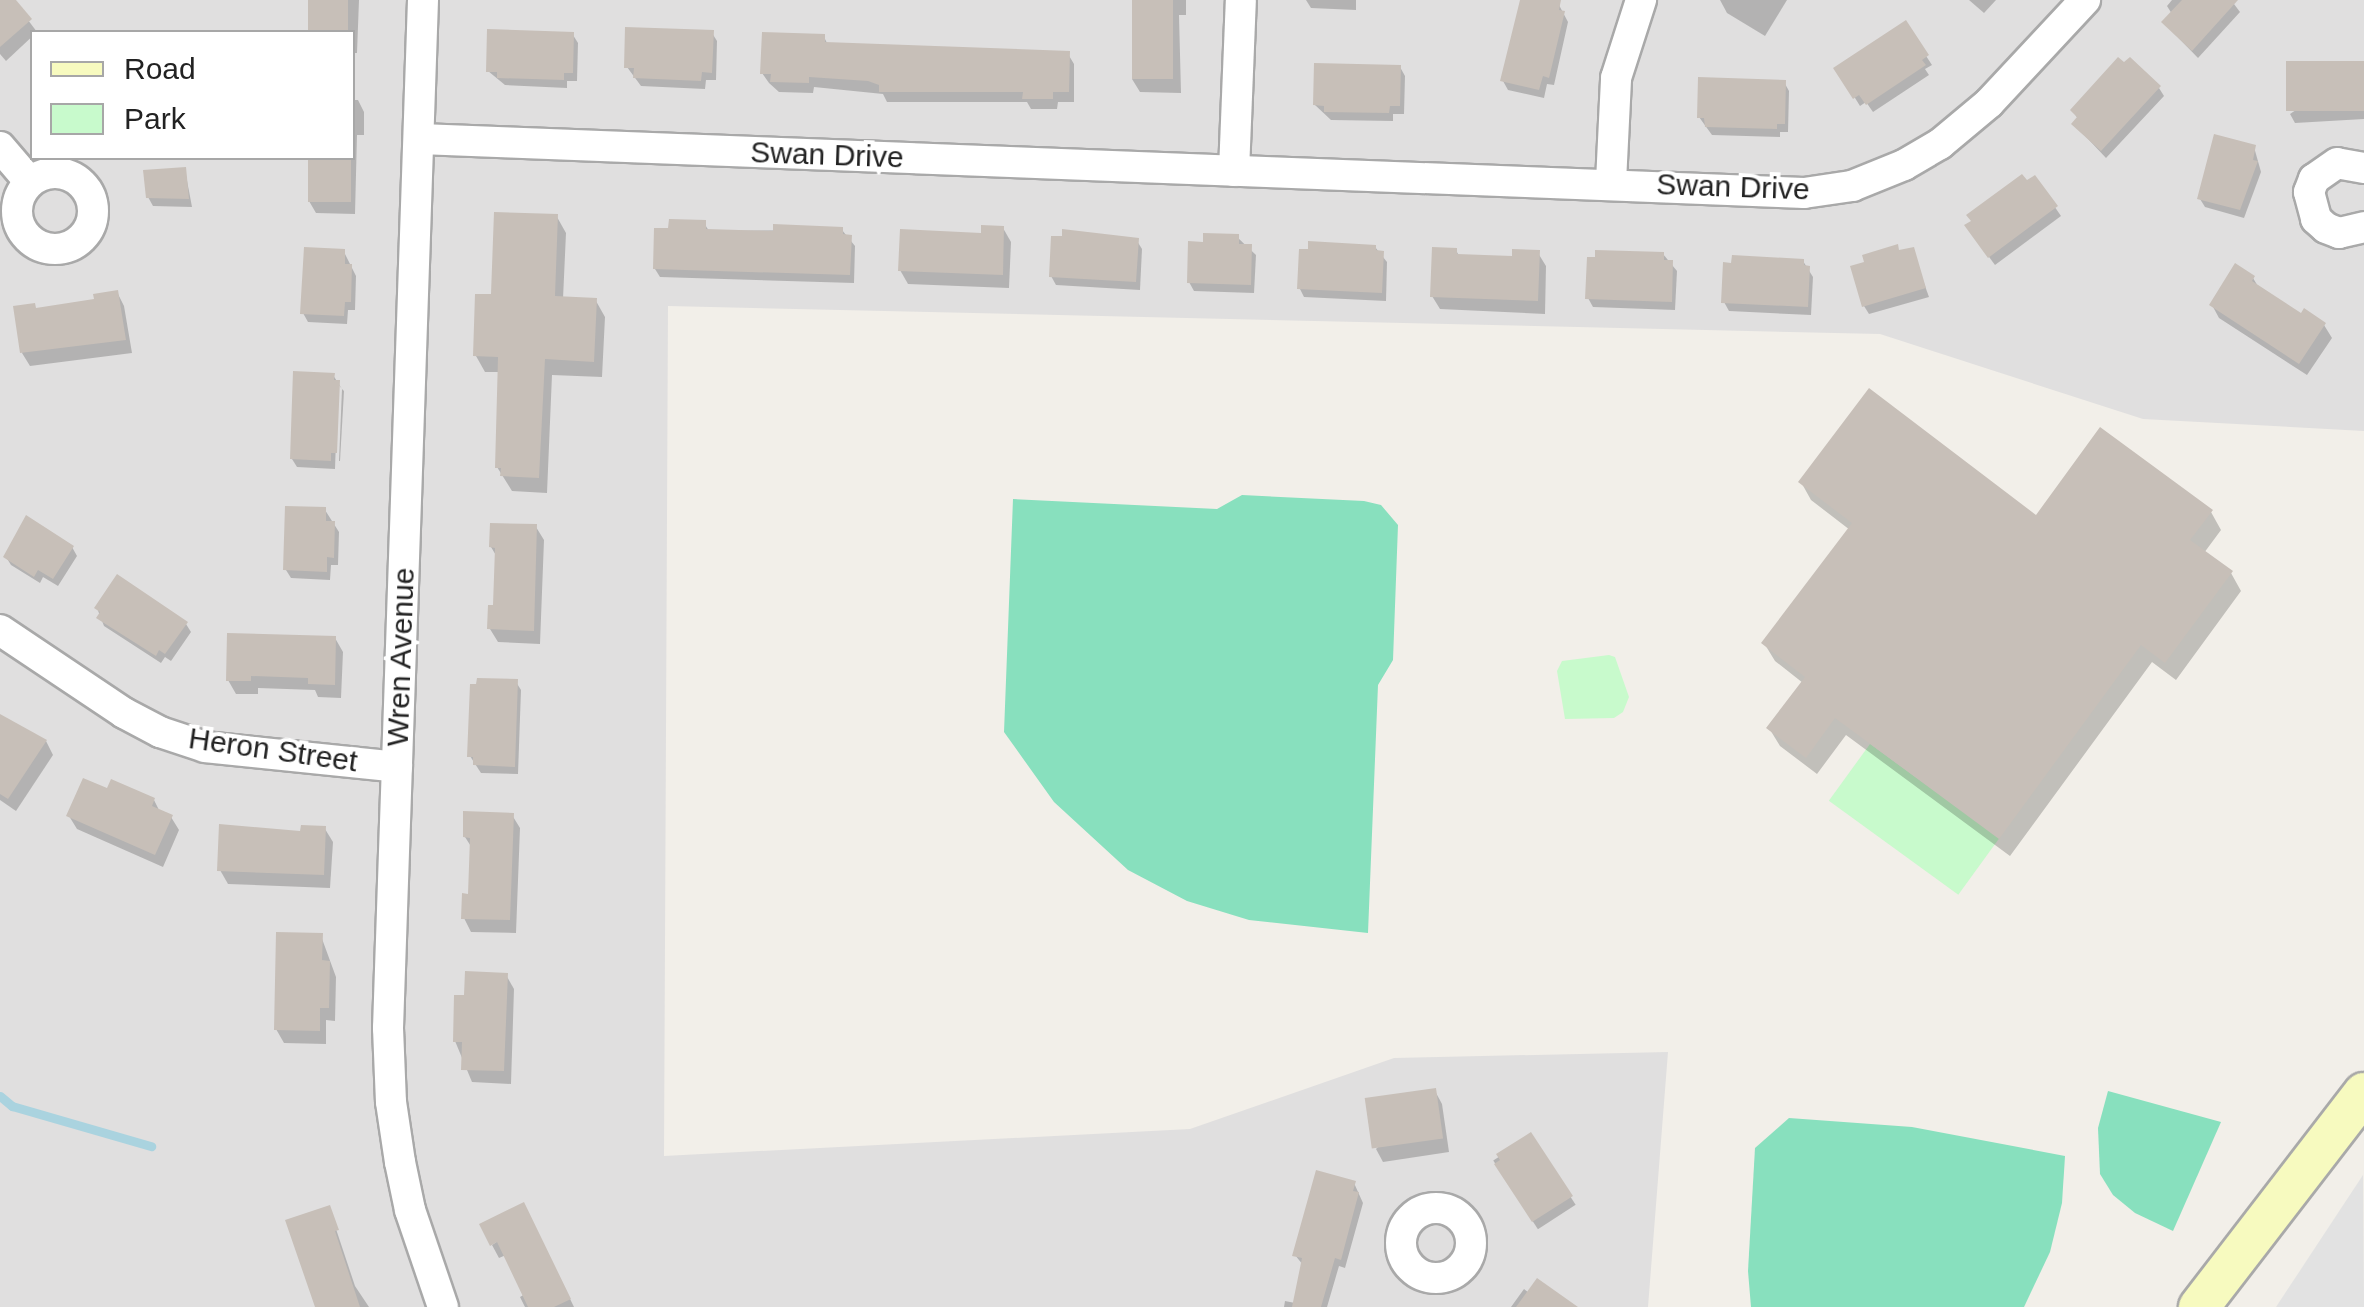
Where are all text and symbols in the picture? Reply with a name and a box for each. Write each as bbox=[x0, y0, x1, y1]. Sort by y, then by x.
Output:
legend bbox=[30, 30, 355, 160]
text: Road bbox=[124, 52, 196, 85]
text: Park bbox=[124, 102, 186, 135]
street label: Swan Drive bbox=[750, 134, 904, 176]
street label: Swan Drive bbox=[1656, 166, 1810, 208]
street label: Wren Avenue bbox=[380, 566, 422, 748]
street label: Heron Street bbox=[186, 720, 360, 780]

